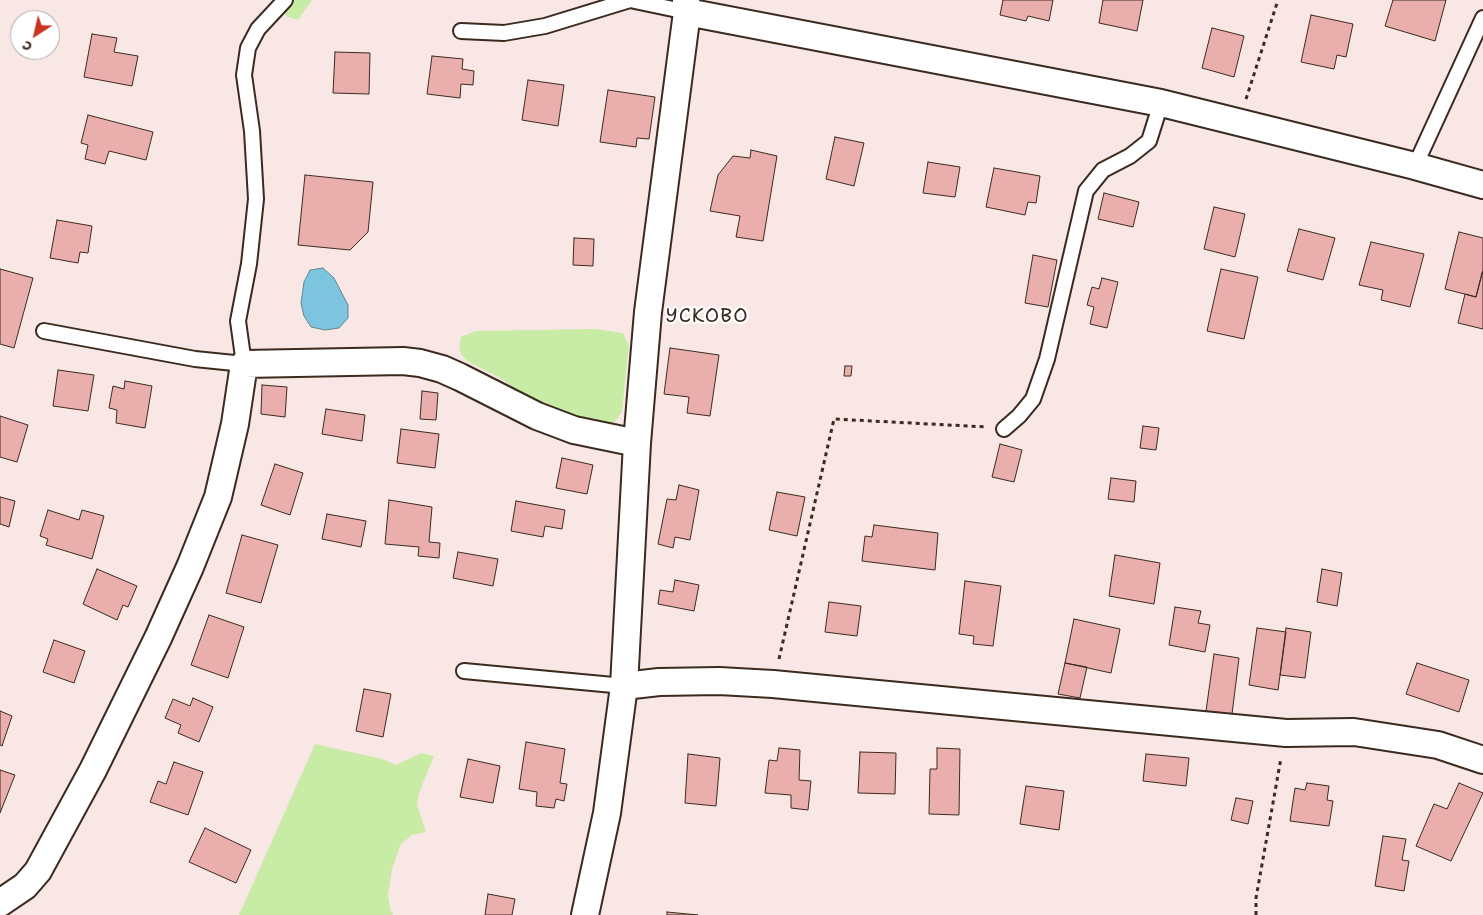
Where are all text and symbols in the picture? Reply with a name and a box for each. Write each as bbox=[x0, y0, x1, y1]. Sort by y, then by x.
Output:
north arrow bbox=[10, 10, 60, 60]
text: С bbox=[18, 37, 36, 56]
district label: УСКОВО bbox=[665, 305, 749, 329]

